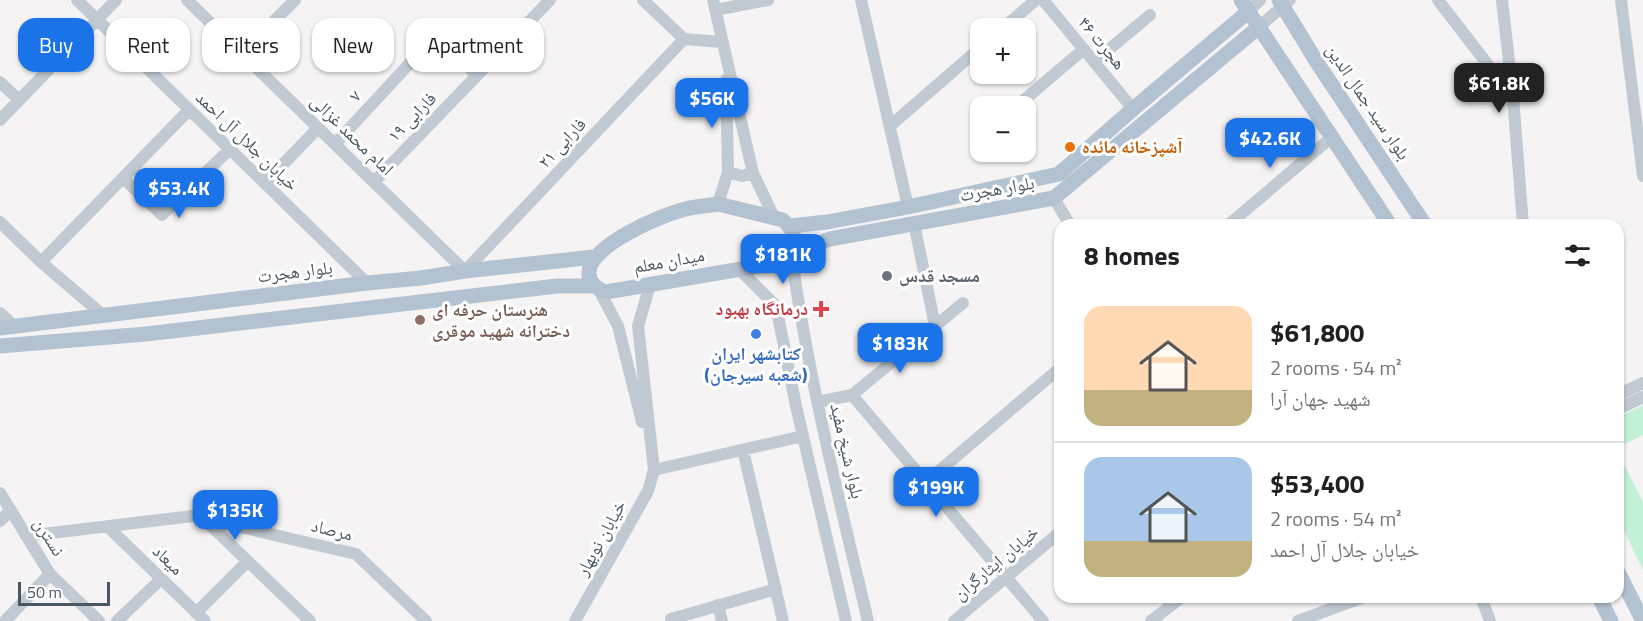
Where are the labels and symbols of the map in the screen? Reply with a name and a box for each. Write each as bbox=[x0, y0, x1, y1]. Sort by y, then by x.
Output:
street label: هجرت ۴۶ bbox=[1072, 10, 1133, 75]
street label: بلوار سید جمال الدین bbox=[1319, 38, 1417, 165]
pin: $61.8K bbox=[1450, 63, 1548, 114]
pin: $56K bbox=[676, 78, 748, 129]
street label: ۷ bbox=[342, 83, 367, 108]
street label: خیابان جلال آل احمد bbox=[190, 84, 305, 197]
street label: فارابی ۱۹ bbox=[381, 85, 442, 148]
street label: امام محمد غزالی bbox=[305, 88, 400, 181]
street label: فارابی ۲۱ bbox=[531, 111, 592, 174]
pin: $42.6K bbox=[1221, 118, 1319, 169]
place label: آشپزخانه مائده bbox=[1082, 133, 1183, 160]
marker: آشپزخانه مائده bbox=[1063, 140, 1077, 154]
pin: $53.4K bbox=[130, 168, 228, 219]
street label: بلوار هجرت bbox=[958, 169, 1036, 208]
pin: $181K bbox=[741, 234, 825, 285]
street label: میدان معلم bbox=[631, 241, 707, 280]
street label: بلوار هجرت bbox=[256, 254, 334, 289]
place label: مسجد قدس bbox=[899, 262, 980, 289]
marker: مسجد قدس bbox=[880, 269, 894, 283]
place label: درمانگاه بهبود bbox=[716, 295, 808, 322]
place label: هنرستان حرفه ای دخترانه شهید موقری bbox=[432, 296, 570, 344]
marker: درمانگاه بهبود bbox=[812, 300, 830, 318]
marker: هنرستان حرفه ای دخترانه شهید موقری bbox=[413, 313, 427, 327]
pin: $183K bbox=[858, 323, 942, 374]
marker: کتابشهر ایران (شعبه سیرجان) bbox=[749, 327, 763, 341]
place label: کتابشهر ایران (شعبه سیرجان) bbox=[704, 340, 808, 388]
street label: بلوار شیخ مفید bbox=[823, 400, 872, 501]
pin: $199K bbox=[894, 467, 978, 518]
pin: $135K bbox=[193, 490, 277, 541]
street label: خیابان نوبهار bbox=[568, 495, 633, 582]
street label: مرصاد bbox=[309, 511, 356, 548]
street label: نسترن bbox=[27, 512, 72, 561]
street label: خیابان ایثارگران bbox=[947, 519, 1044, 607]
street label: میعاد bbox=[147, 538, 190, 581]
scale bar bbox=[18, 579, 110, 606]

